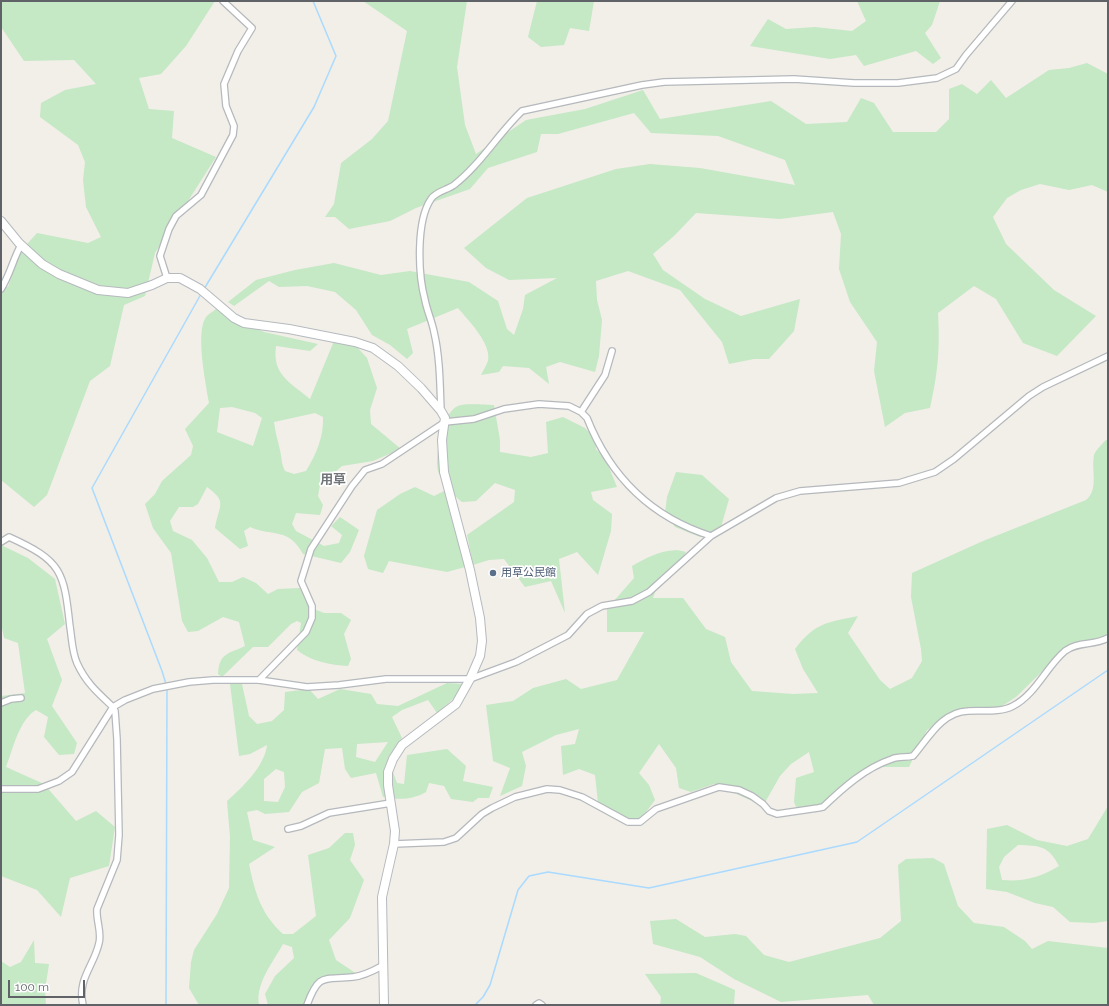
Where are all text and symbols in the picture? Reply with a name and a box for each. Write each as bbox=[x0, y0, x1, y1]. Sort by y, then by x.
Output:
district label: 用草 bbox=[320, 472, 346, 488]
place label: 用草公民館 bbox=[501, 566, 556, 580]
marker: 用草公民館 bbox=[488, 568, 498, 578]
scale bar bbox=[10, 972, 87, 998]
text: 100 m bbox=[15, 980, 49, 994]

